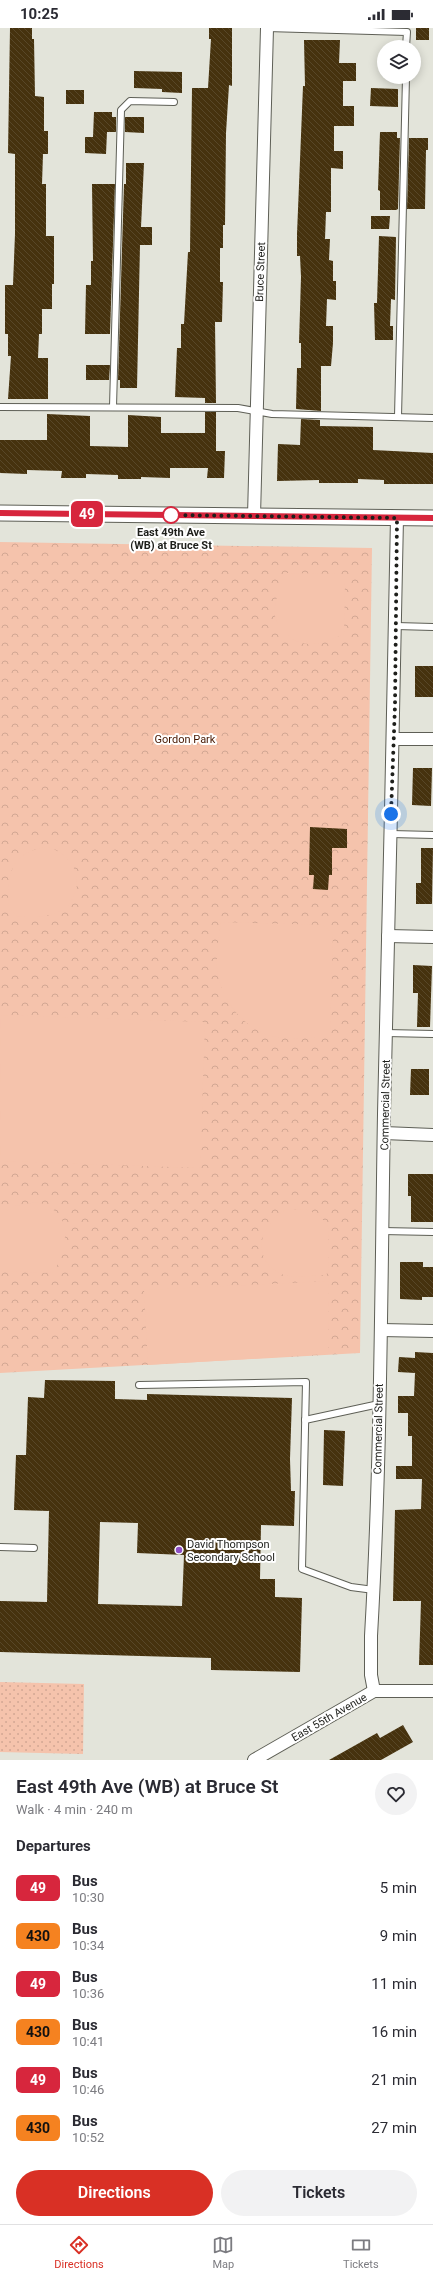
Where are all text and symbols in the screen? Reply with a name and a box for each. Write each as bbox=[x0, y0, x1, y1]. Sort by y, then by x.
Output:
text: 10:25 bbox=[20, 5, 59, 23]
map controls bbox=[377, 40, 421, 84]
button: layers bbox=[377, 40, 421, 84]
street label: Bruce Street bbox=[253, 241, 268, 302]
line badge: 49 bbox=[69, 501, 105, 527]
text: 49 bbox=[79, 506, 95, 522]
marker: East 49th Ave (WB) at Bruce St bbox=[162, 506, 180, 524]
place label: East 49th Ave (WB) at Bruce St bbox=[130, 526, 212, 552]
park label: Gordon Park bbox=[155, 733, 216, 746]
your location bbox=[381, 804, 401, 824]
street label: Commercial Street bbox=[378, 1059, 393, 1151]
street label: Commercial Street bbox=[371, 1383, 386, 1475]
place label: David Thompson Secondary School bbox=[187, 1538, 275, 1564]
marker: David Thompson Secondary School bbox=[174, 1545, 184, 1555]
street label: East 55th Avenue bbox=[289, 1690, 369, 1744]
button: heart bbox=[375, 1773, 417, 1815]
text: East 49th Ave (WB) at Bruce St bbox=[16, 1775, 278, 1798]
text: Walk · 4 min · 240 m bbox=[16, 1802, 133, 1817]
text: Departures bbox=[16, 1837, 91, 1855]
text: Bus bbox=[72, 1872, 98, 1890]
text: 5 min bbox=[380, 1879, 417, 1897]
text: 49 bbox=[30, 1880, 46, 1896]
text: 10:30 bbox=[72, 1890, 104, 1905]
text: Bus bbox=[72, 1920, 98, 1938]
text: 9 min bbox=[380, 1927, 417, 1945]
text: 430 bbox=[26, 1928, 50, 1944]
text: 10:34 bbox=[72, 1938, 104, 1953]
text: Bus bbox=[72, 1968, 98, 1986]
text: 11 min bbox=[371, 1975, 417, 1993]
text: 49 bbox=[30, 1976, 46, 1992]
text: 10:36 bbox=[72, 1986, 104, 2001]
text: Bus bbox=[72, 2016, 98, 2034]
text: 16 min bbox=[371, 2023, 417, 2041]
text: 430 bbox=[26, 2024, 50, 2040]
text: 10:41 bbox=[72, 2034, 104, 2049]
text: Bus bbox=[72, 2064, 98, 2082]
text: 21 min bbox=[371, 2071, 417, 2089]
text: 49 bbox=[30, 2072, 46, 2088]
text: 10:46 bbox=[72, 2082, 104, 2097]
text: Bus bbox=[72, 2112, 98, 2130]
text: 27 min bbox=[371, 2119, 417, 2137]
text: 430 bbox=[26, 2120, 50, 2136]
text: 10:52 bbox=[72, 2130, 104, 2145]
button: Directions bbox=[16, 2170, 213, 2216]
button: Tickets bbox=[221, 2170, 417, 2216]
tab: Directions bbox=[54, 2234, 104, 2271]
tab: Map bbox=[212, 2234, 234, 2271]
tab: Tickets bbox=[343, 2234, 379, 2271]

